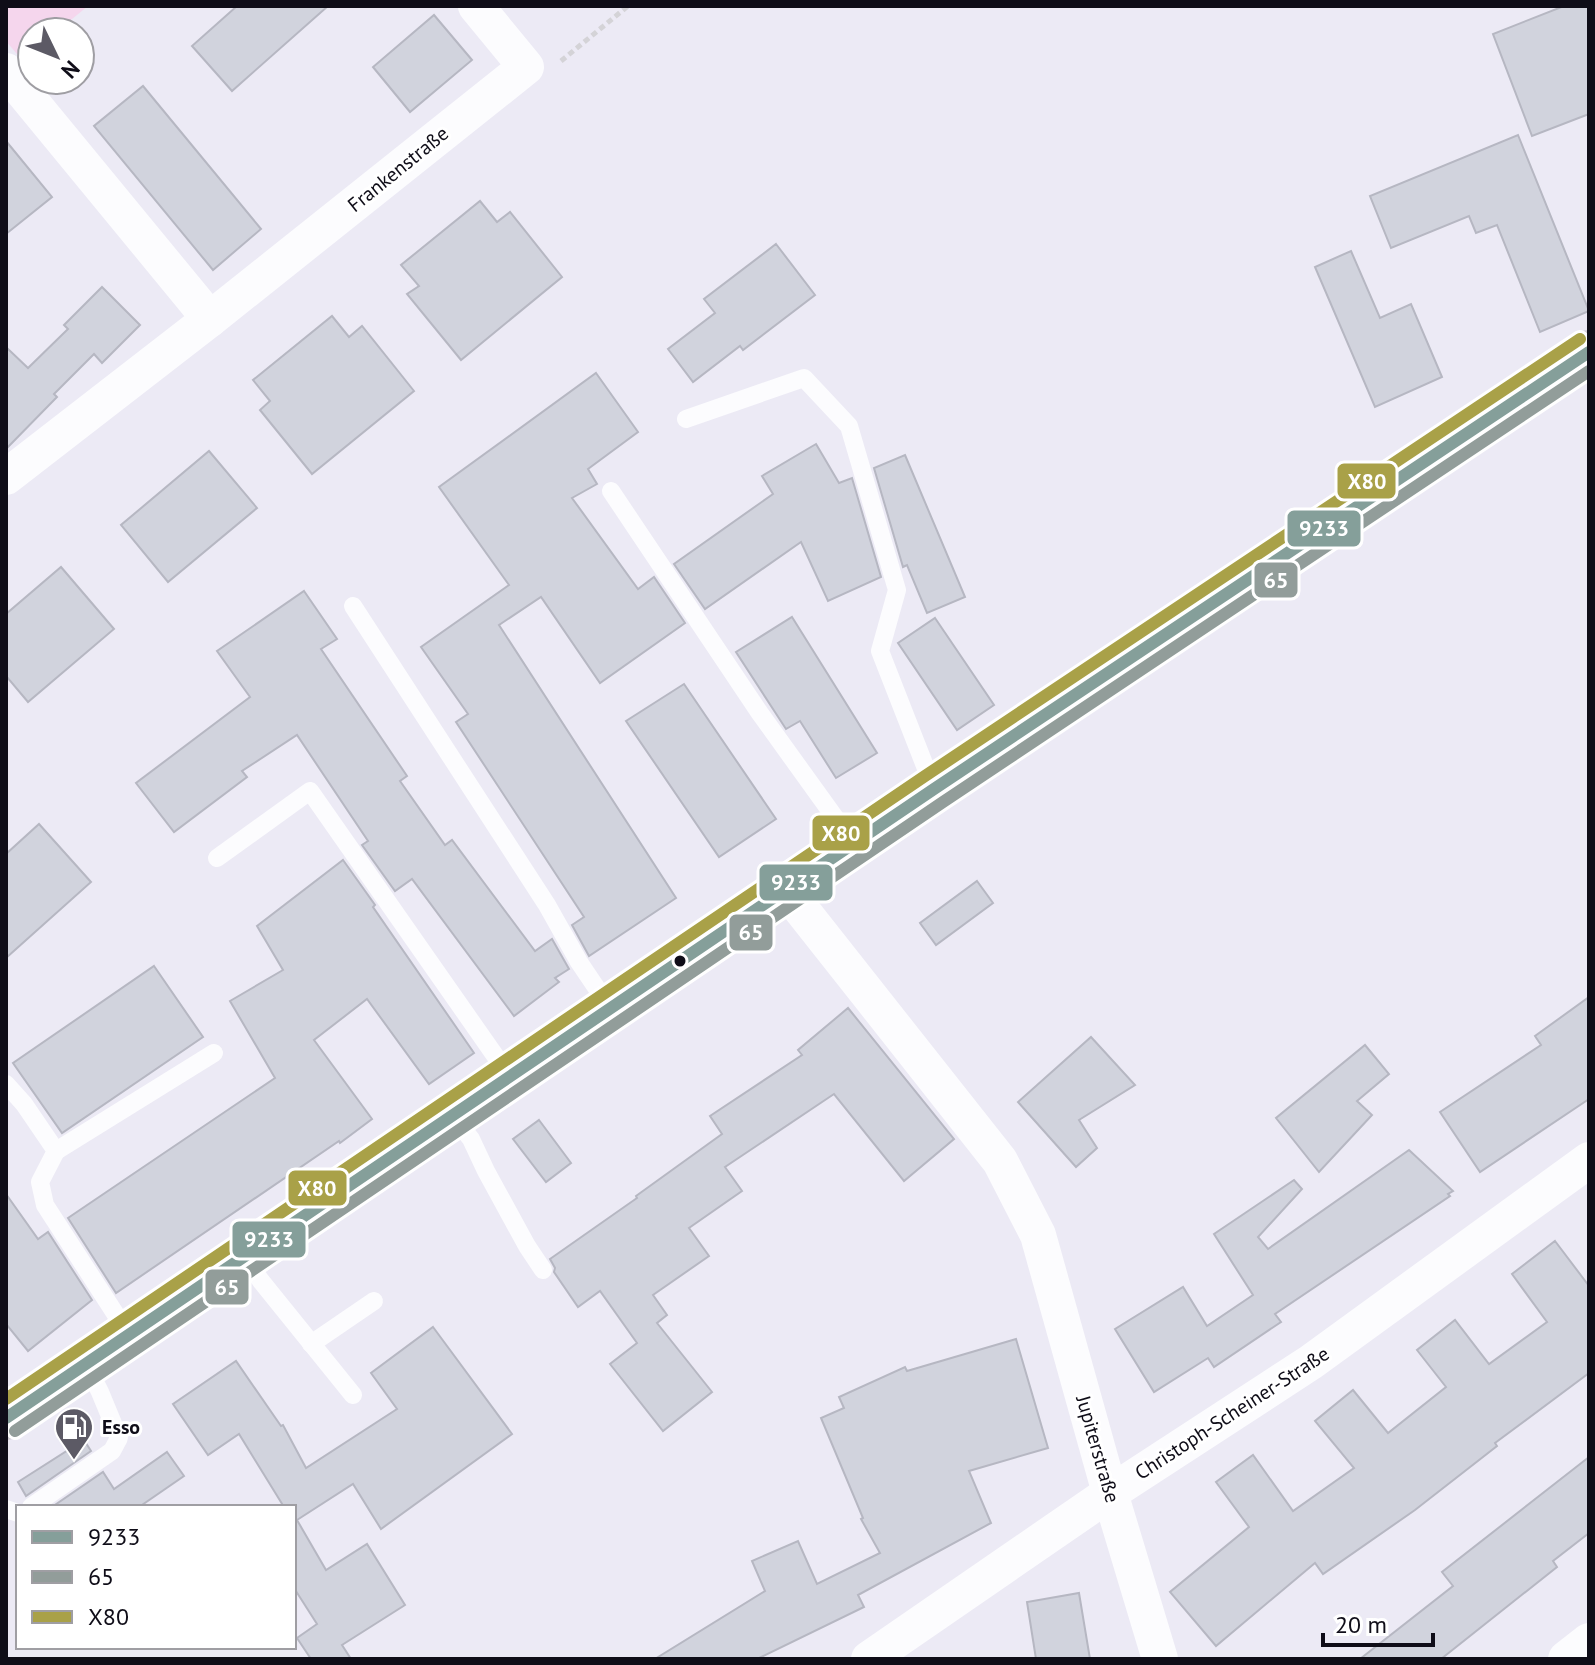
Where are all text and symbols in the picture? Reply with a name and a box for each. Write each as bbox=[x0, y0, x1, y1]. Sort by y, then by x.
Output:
north arrow bbox=[16, 16, 96, 96]
text: N bbox=[55, 55, 86, 84]
street label: Frankenstraße bbox=[342, 120, 454, 218]
line badge: X80 bbox=[1336, 462, 1397, 500]
text: X80 bbox=[1348, 467, 1386, 495]
line badge: 9233 bbox=[1286, 509, 1362, 548]
text: 9233 bbox=[1299, 514, 1349, 542]
line badge: 65 bbox=[1253, 561, 1299, 599]
text: 65 bbox=[1264, 566, 1288, 594]
line badge: X80 bbox=[811, 814, 871, 852]
text: X80 bbox=[822, 819, 860, 847]
line badge: 9233 bbox=[758, 863, 834, 902]
text: 9233 bbox=[771, 868, 821, 896]
line badge: 65 bbox=[728, 913, 774, 952]
text: 65 bbox=[739, 918, 763, 946]
unlabelled marker bbox=[672, 953, 688, 969]
line badge: X80 bbox=[287, 1169, 348, 1207]
text: X80 bbox=[298, 1174, 336, 1202]
line badge: 9233 bbox=[231, 1220, 307, 1259]
text: 9233 bbox=[244, 1225, 294, 1253]
line badge: 65 bbox=[204, 1268, 250, 1306]
text: 65 bbox=[215, 1273, 239, 1301]
street label: Christoph-Scheiner-Straße bbox=[1130, 1340, 1334, 1486]
street label: Jupiterstraße bbox=[1070, 1391, 1126, 1506]
fuel station icon: Esso bbox=[53, 1406, 95, 1461]
place label: Esso bbox=[102, 1414, 140, 1440]
legend bbox=[16, 1505, 296, 1649]
text: 9233 bbox=[88, 1521, 140, 1552]
text: 65 bbox=[88, 1561, 114, 1592]
scale bar bbox=[1323, 1597, 1433, 1647]
text: X80 bbox=[88, 1601, 129, 1632]
text: 20 m bbox=[1335, 1609, 1387, 1640]

